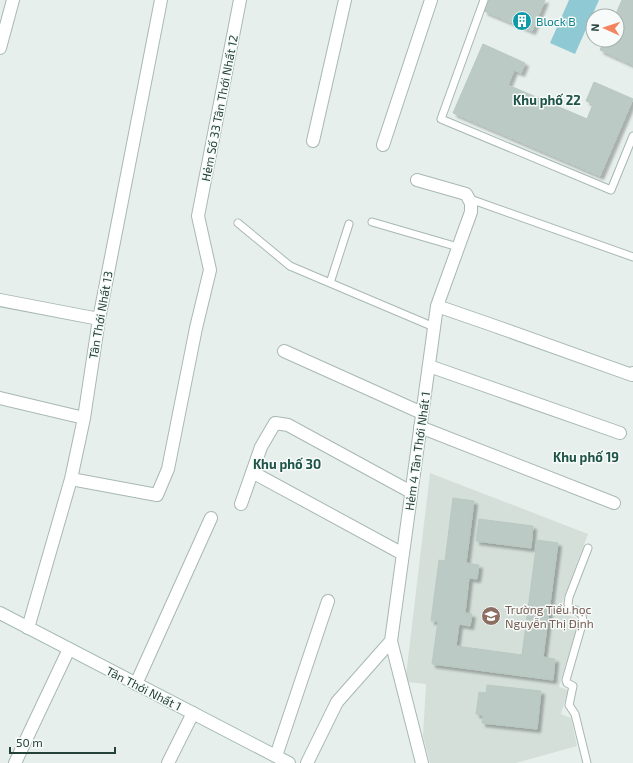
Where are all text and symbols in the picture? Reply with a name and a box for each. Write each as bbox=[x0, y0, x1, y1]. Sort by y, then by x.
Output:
north arrow bbox=[585, 8, 625, 48]
building icon: Block B bbox=[511, 10, 533, 32]
place label: Block B bbox=[536, 14, 576, 28]
text: N bbox=[588, 23, 601, 32]
street label: Hẻm Số 33 Tân Thới Nhất 12 bbox=[198, 33, 240, 182]
district label: Khu phố 22 bbox=[513, 92, 581, 108]
street label: Tân Thới Nhất 13 bbox=[85, 270, 115, 360]
street label: Hẻm 4 Tân Thới Nhất 1 bbox=[402, 391, 432, 511]
district label: Khu phố 19 bbox=[553, 449, 619, 465]
district label: Khu phố 30 bbox=[253, 456, 321, 472]
place label: Trường Tiểu học Nguyễn Thị Định bbox=[505, 602, 594, 631]
school or university icon: Trường Tiểu học Nguyễn Thị Định bbox=[480, 605, 502, 627]
street label: Tân Thới Nhất 1 bbox=[104, 663, 184, 713]
scale bar bbox=[10, 729, 115, 755]
text: 50 m bbox=[16, 735, 43, 749]

